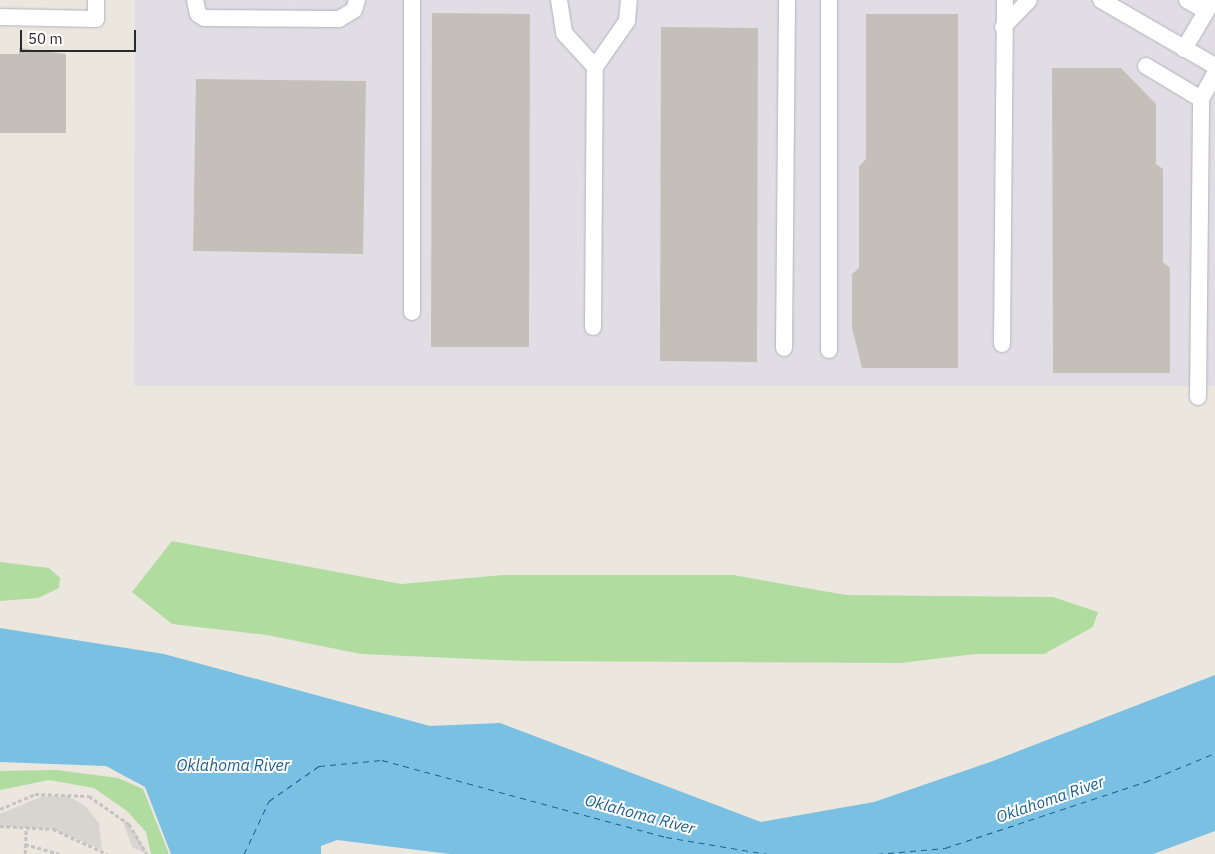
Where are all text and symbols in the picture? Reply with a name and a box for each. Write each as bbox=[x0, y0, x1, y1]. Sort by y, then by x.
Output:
scale bar bbox=[22, 20, 139, 52]
text: 50 m bbox=[28, 29, 63, 48]
water label: Oklahoma River bbox=[176, 755, 290, 775]
water label: Oklahoma River bbox=[993, 772, 1107, 826]
water label: Oklahoma River bbox=[583, 790, 697, 838]

